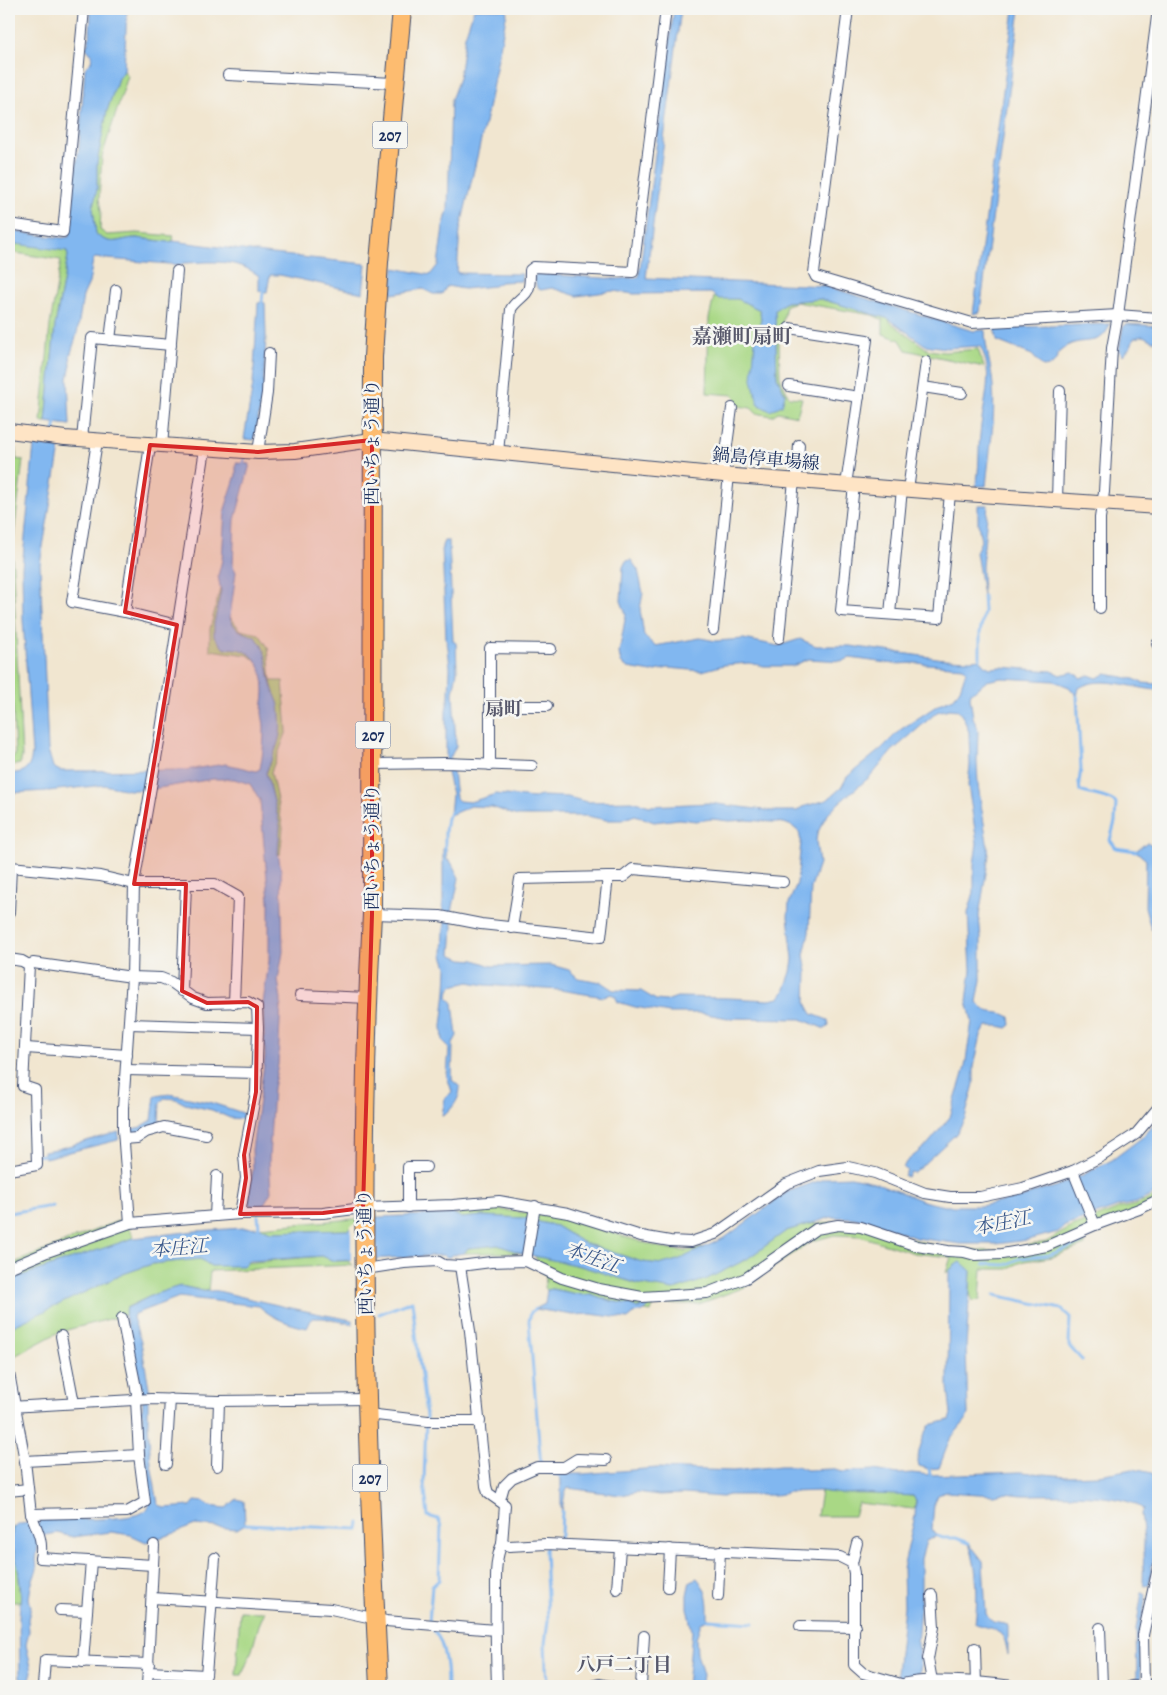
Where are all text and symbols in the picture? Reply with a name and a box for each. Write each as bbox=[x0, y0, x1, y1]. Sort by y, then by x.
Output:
road number: 207 bbox=[372, 122, 408, 148]
district label: 嘉瀬町扇町 bbox=[692, 323, 793, 350]
street label: 西いちょう通り bbox=[360, 379, 384, 505]
street label: 鍋島停車場線 bbox=[711, 442, 821, 476]
district label: 扇町 bbox=[485, 696, 523, 722]
road number: 207 bbox=[356, 722, 390, 748]
street label: 西いちょう通り bbox=[360, 784, 384, 910]
street label: 西いちょう通り bbox=[352, 1189, 378, 1315]
water label: 本庄江 bbox=[972, 1204, 1036, 1241]
water label: 本庄江 bbox=[150, 1233, 211, 1263]
water label: 本庄江 bbox=[561, 1236, 627, 1281]
road number: 207 bbox=[352, 1465, 388, 1492]
district label: 八戸二丁目 bbox=[576, 1652, 672, 1678]

